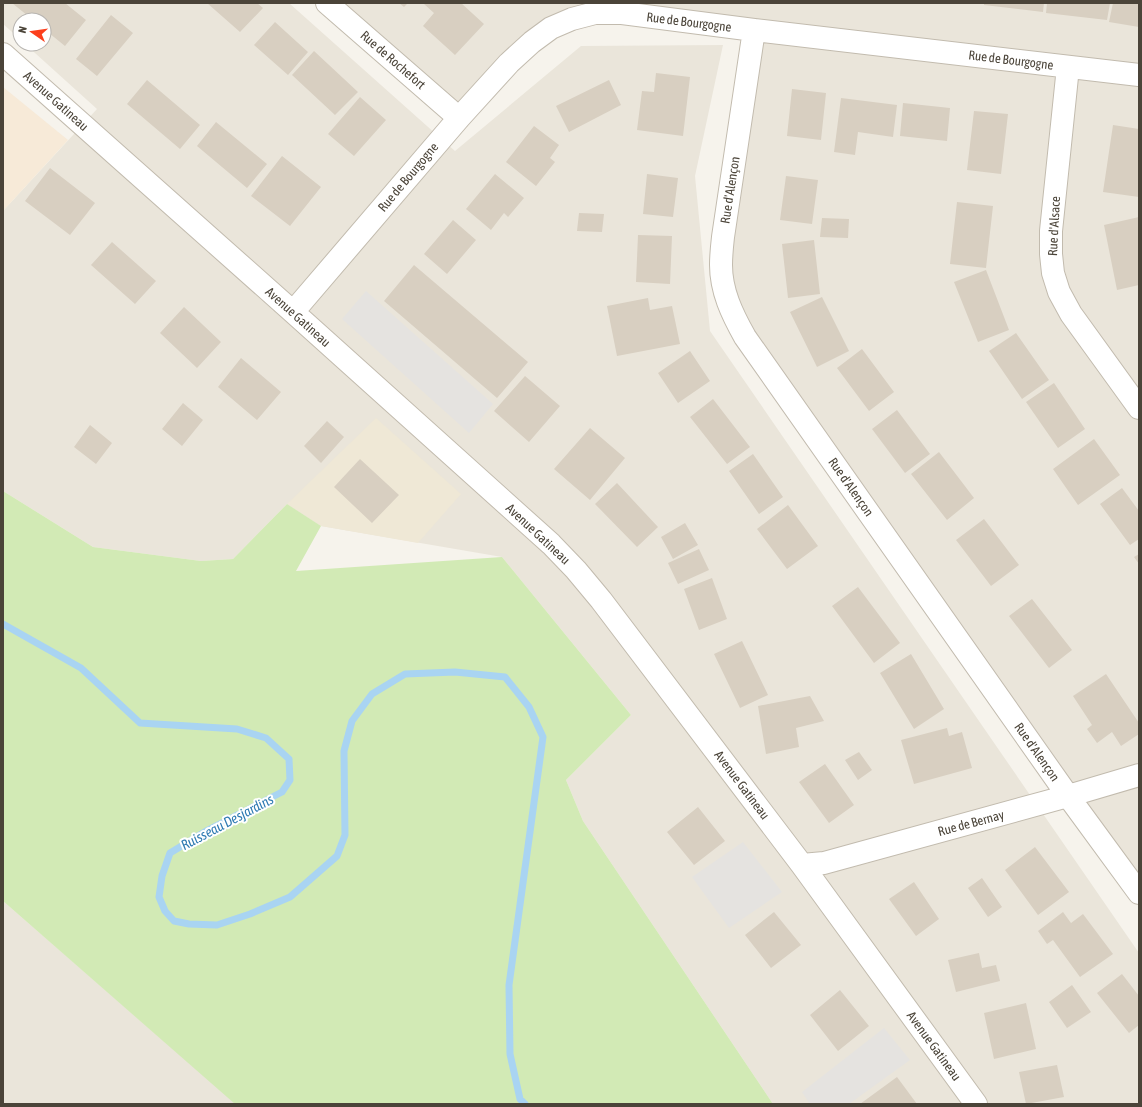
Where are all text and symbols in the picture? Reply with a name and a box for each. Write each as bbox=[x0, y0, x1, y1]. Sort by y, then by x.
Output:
street label: Rue de Bourgogne bbox=[646, 9, 732, 35]
north arrow bbox=[12, 12, 52, 52]
text: N bbox=[16, 25, 29, 34]
street label: Rue de Rochefort bbox=[357, 28, 429, 92]
street label: Rue de Bourgogne bbox=[968, 47, 1054, 73]
street label: Avenue Gatineau bbox=[21, 68, 91, 134]
street label: Rue de Bourgogne bbox=[375, 139, 441, 215]
street label: Rue d'Alençon bbox=[717, 155, 743, 225]
street label: Rue d'Alsace bbox=[1045, 196, 1063, 256]
street label: Avenue Gatineau bbox=[263, 284, 333, 350]
street label: Rue d'Alençon bbox=[825, 455, 877, 519]
street label: Avenue Gatineau bbox=[503, 501, 573, 567]
street label: Rue d'Alençon bbox=[1011, 720, 1063, 784]
street label: Avenue Gatineau bbox=[711, 748, 773, 822]
water label: Ruisseau Desjardins bbox=[178, 791, 276, 853]
street label: Rue de Bernay bbox=[936, 807, 1006, 839]
street label: Avenue Gatineau bbox=[904, 1008, 964, 1084]

